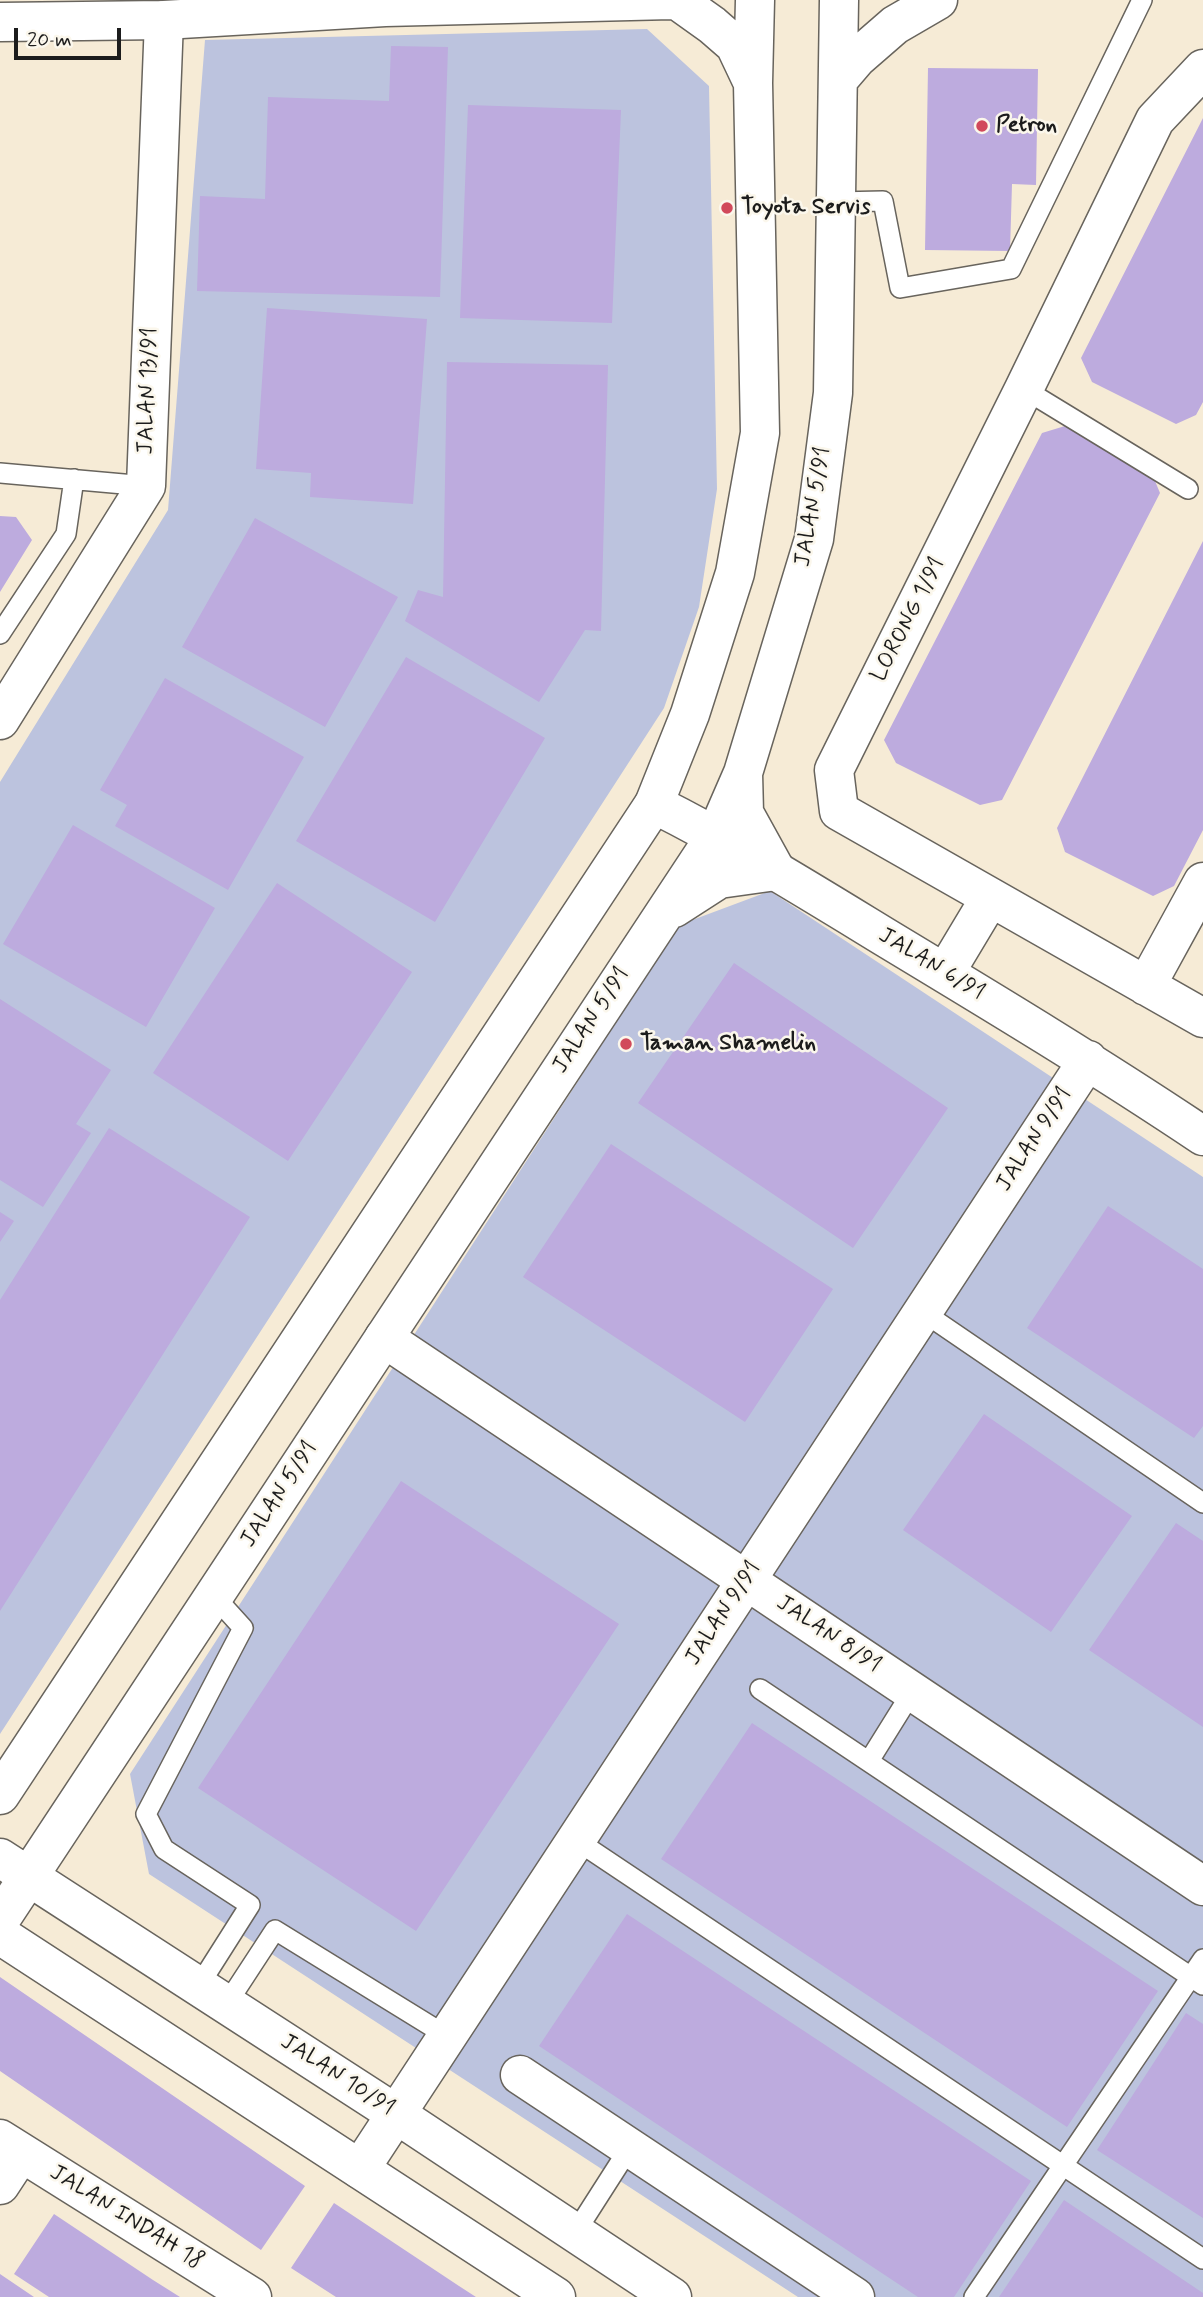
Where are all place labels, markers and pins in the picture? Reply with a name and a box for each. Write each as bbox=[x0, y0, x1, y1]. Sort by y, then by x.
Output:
place label: Petron bbox=[996, 112, 1057, 140]
marker: Petron bbox=[974, 118, 990, 134]
place label: Toyota Servis bbox=[741, 194, 870, 222]
marker: Toyota Servis bbox=[719, 200, 735, 216]
place label: Taman Shamelin bbox=[640, 1030, 816, 1058]
marker: Taman Shamelin bbox=[618, 1036, 634, 1052]

